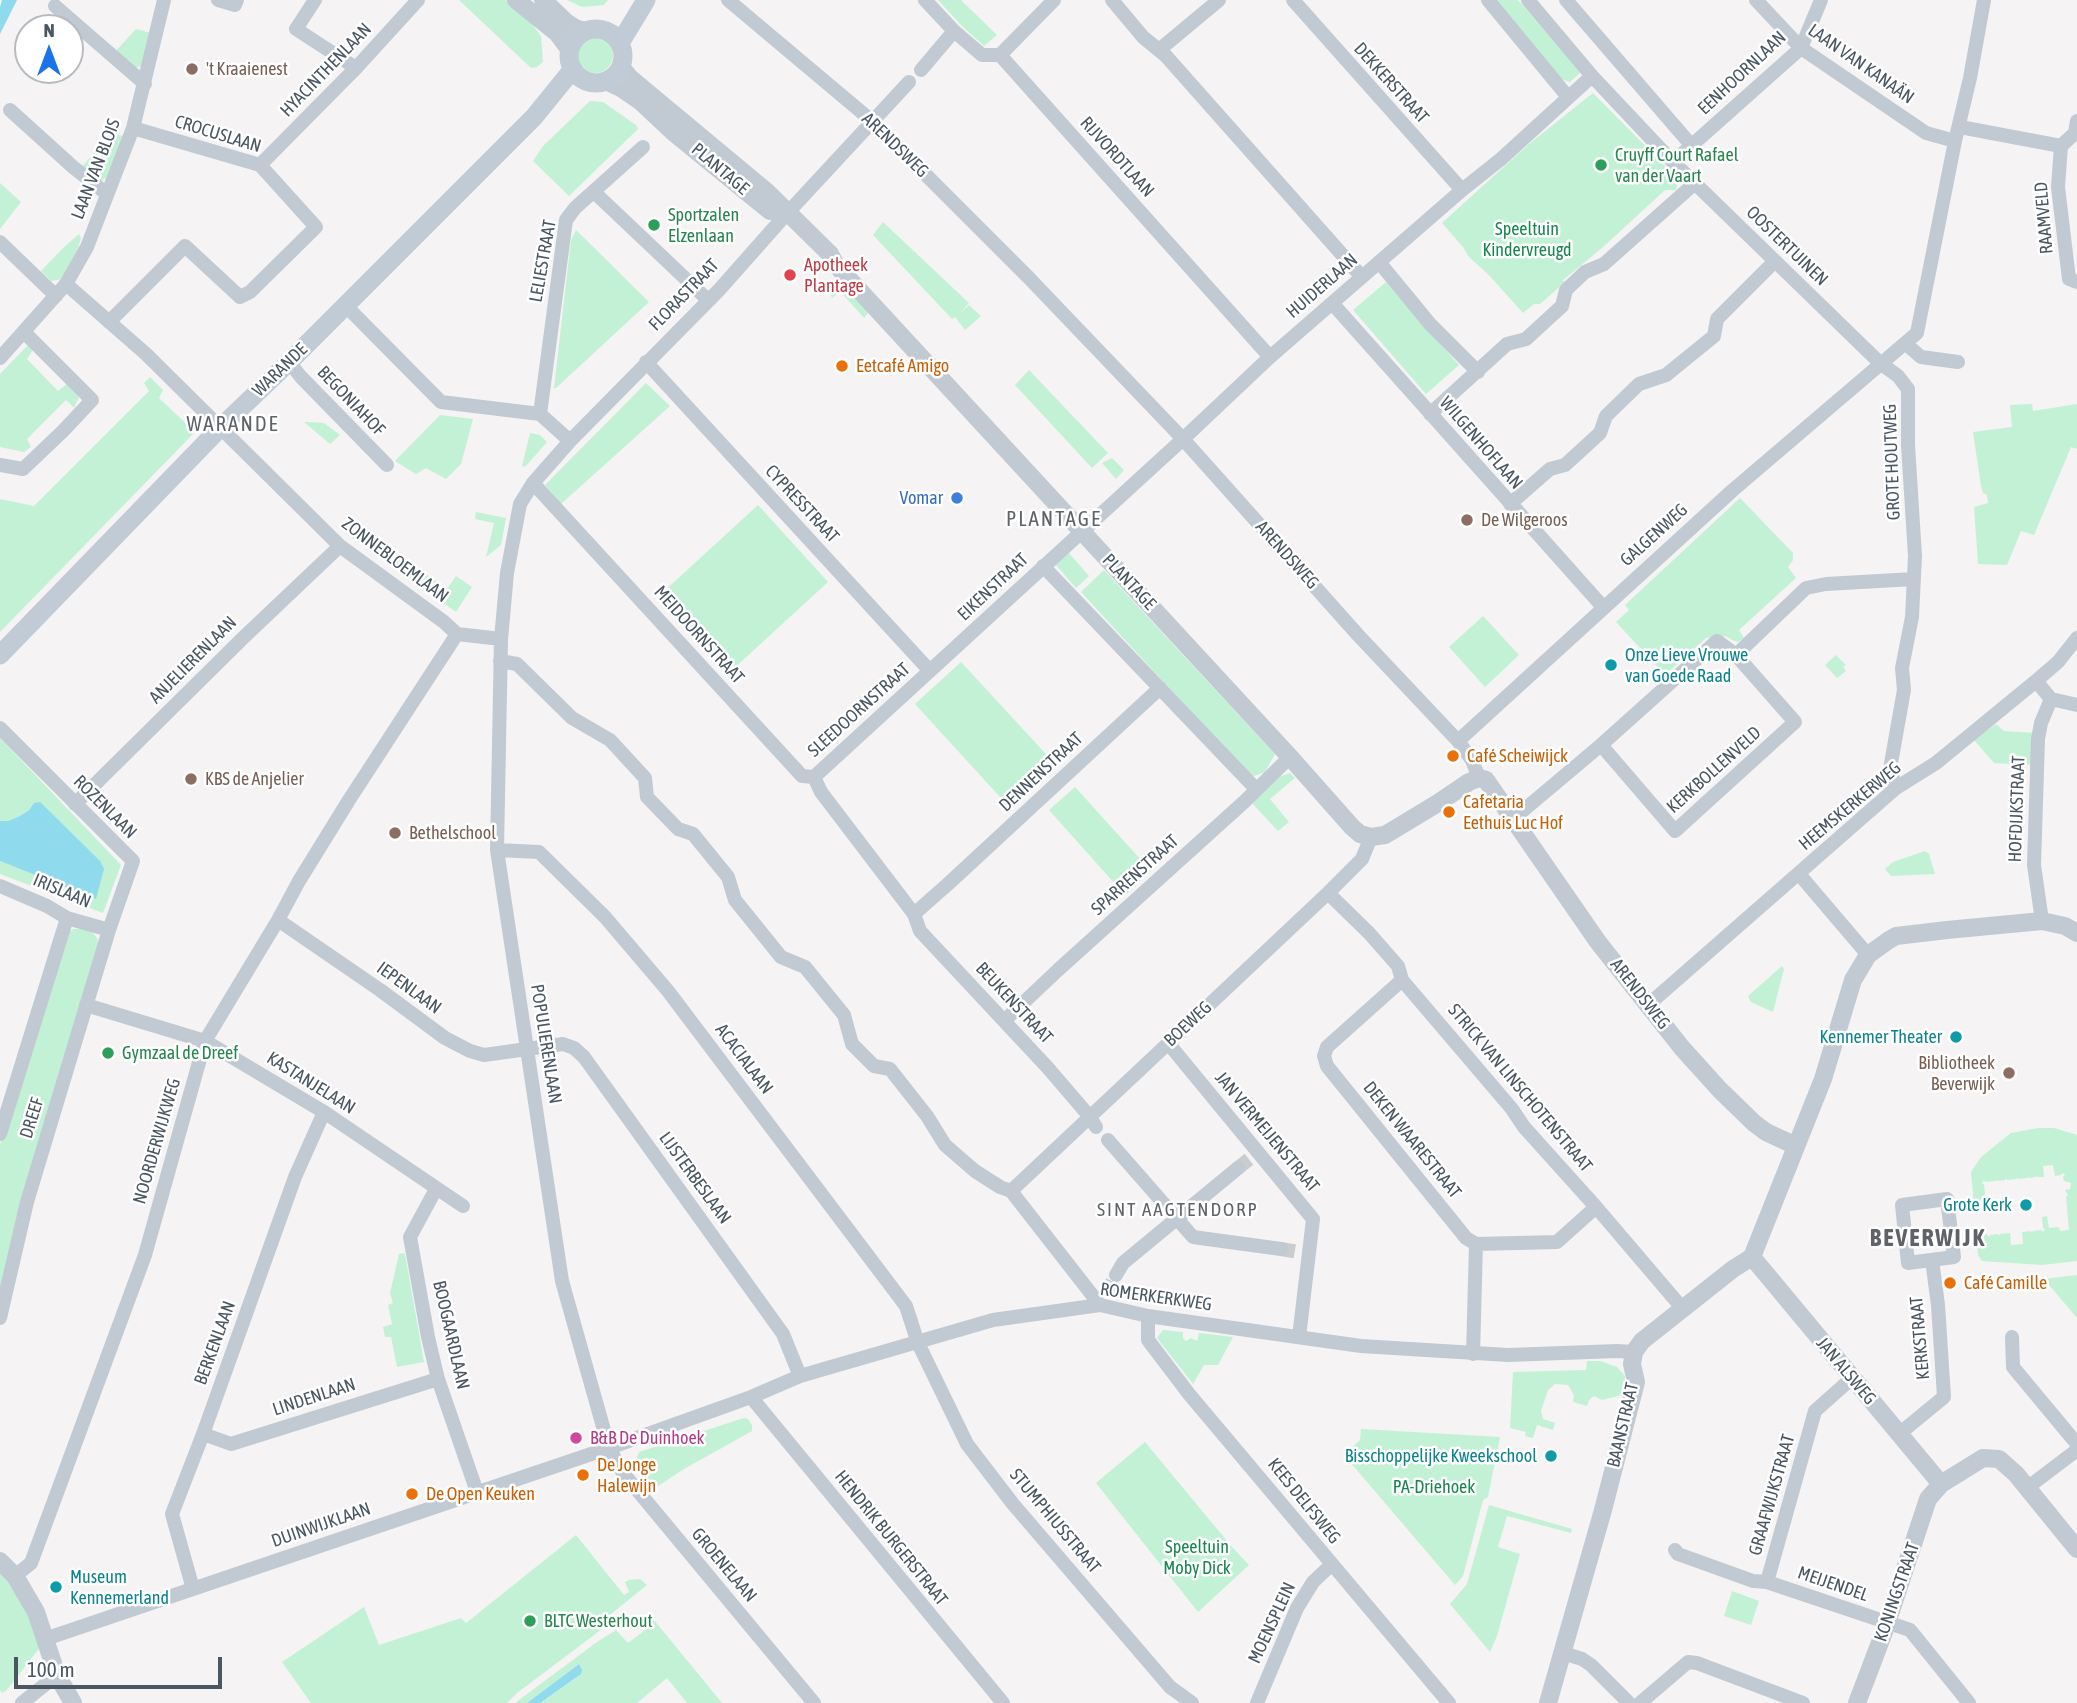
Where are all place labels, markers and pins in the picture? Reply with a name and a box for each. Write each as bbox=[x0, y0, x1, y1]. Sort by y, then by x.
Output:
place label: 't Kraaienest bbox=[206, 58, 288, 80]
marker: 't Kraaienest bbox=[184, 61, 200, 77]
place label: Cruyff Court Rafael van der Vaart bbox=[1615, 144, 1738, 186]
marker: Cruyff Court Rafael van der Vaart bbox=[1593, 157, 1609, 173]
place label: Sportzalen Elzenlaan bbox=[668, 204, 739, 246]
marker: Sportzalen Elzenlaan bbox=[646, 217, 662, 233]
place label: Apotheek Plantage bbox=[804, 254, 868, 296]
marker: Apotheek Plantage bbox=[782, 267, 798, 283]
place label: Eetcafé Amigo bbox=[856, 355, 949, 377]
marker: Eetcafé Amigo bbox=[834, 358, 850, 374]
place label: Vomar bbox=[900, 487, 943, 509]
marker: Vomar bbox=[949, 490, 965, 506]
place label: De Wilgeroos bbox=[1481, 509, 1568, 531]
marker: De Wilgeroos bbox=[1459, 512, 1475, 528]
place label: Onze Lieve Vrouwe van Goede Raad bbox=[1625, 644, 1748, 686]
marker: Onze Lieve Vrouwe van Goede Raad bbox=[1603, 657, 1619, 673]
place label: Café Scheiwijck bbox=[1467, 745, 1568, 767]
marker: Café Scheiwijck bbox=[1445, 748, 1461, 764]
place label: KBS de Anjelier bbox=[205, 768, 304, 790]
marker: KBS de Anjelier bbox=[183, 771, 199, 787]
place label: Cafetaria Eethuis Luc Hof bbox=[1463, 791, 1563, 834]
marker: Cafetaria Eethuis Luc Hof bbox=[1441, 804, 1457, 820]
place label: Bethelschool bbox=[409, 822, 496, 844]
marker: Bethelschool bbox=[387, 825, 403, 841]
place label: Kennemer Theater bbox=[1820, 1026, 1942, 1048]
marker: Kennemer Theater bbox=[1948, 1029, 1964, 1045]
place label: Gymzaal de Dreef bbox=[122, 1042, 238, 1064]
marker: Gymzaal de Dreef bbox=[100, 1045, 116, 1061]
place label: Bibliotheek Beverwijk bbox=[1918, 1052, 1995, 1094]
marker: Bibliotheek Beverwijk bbox=[2001, 1065, 2017, 1081]
place label: Grote Kerk bbox=[1943, 1194, 2012, 1216]
marker: Grote Kerk bbox=[2018, 1197, 2034, 1213]
place label: Café Camille bbox=[1964, 1272, 2047, 1294]
marker: Café Camille bbox=[1942, 1275, 1958, 1291]
place label: B&B De Duinhoek bbox=[590, 1427, 705, 1449]
marker: B&B De Duinhoek bbox=[568, 1430, 584, 1446]
place label: Bisschoppelijke Kweekschool bbox=[1345, 1445, 1537, 1467]
marker: Bisschoppelijke Kweekschool bbox=[1543, 1448, 1559, 1464]
place label: De Jonge Halewijn bbox=[597, 1454, 656, 1496]
marker: De Jonge Halewijn bbox=[575, 1467, 591, 1483]
place label: De Open Keuken bbox=[426, 1483, 535, 1505]
marker: De Open Keuken bbox=[404, 1486, 420, 1502]
place label: Museum Kennemerland bbox=[70, 1566, 169, 1608]
marker: Museum Kennemerland bbox=[48, 1579, 64, 1595]
place label: BLTC Westerhout bbox=[544, 1610, 653, 1632]
marker: BLTC Westerhout bbox=[522, 1613, 538, 1629]

